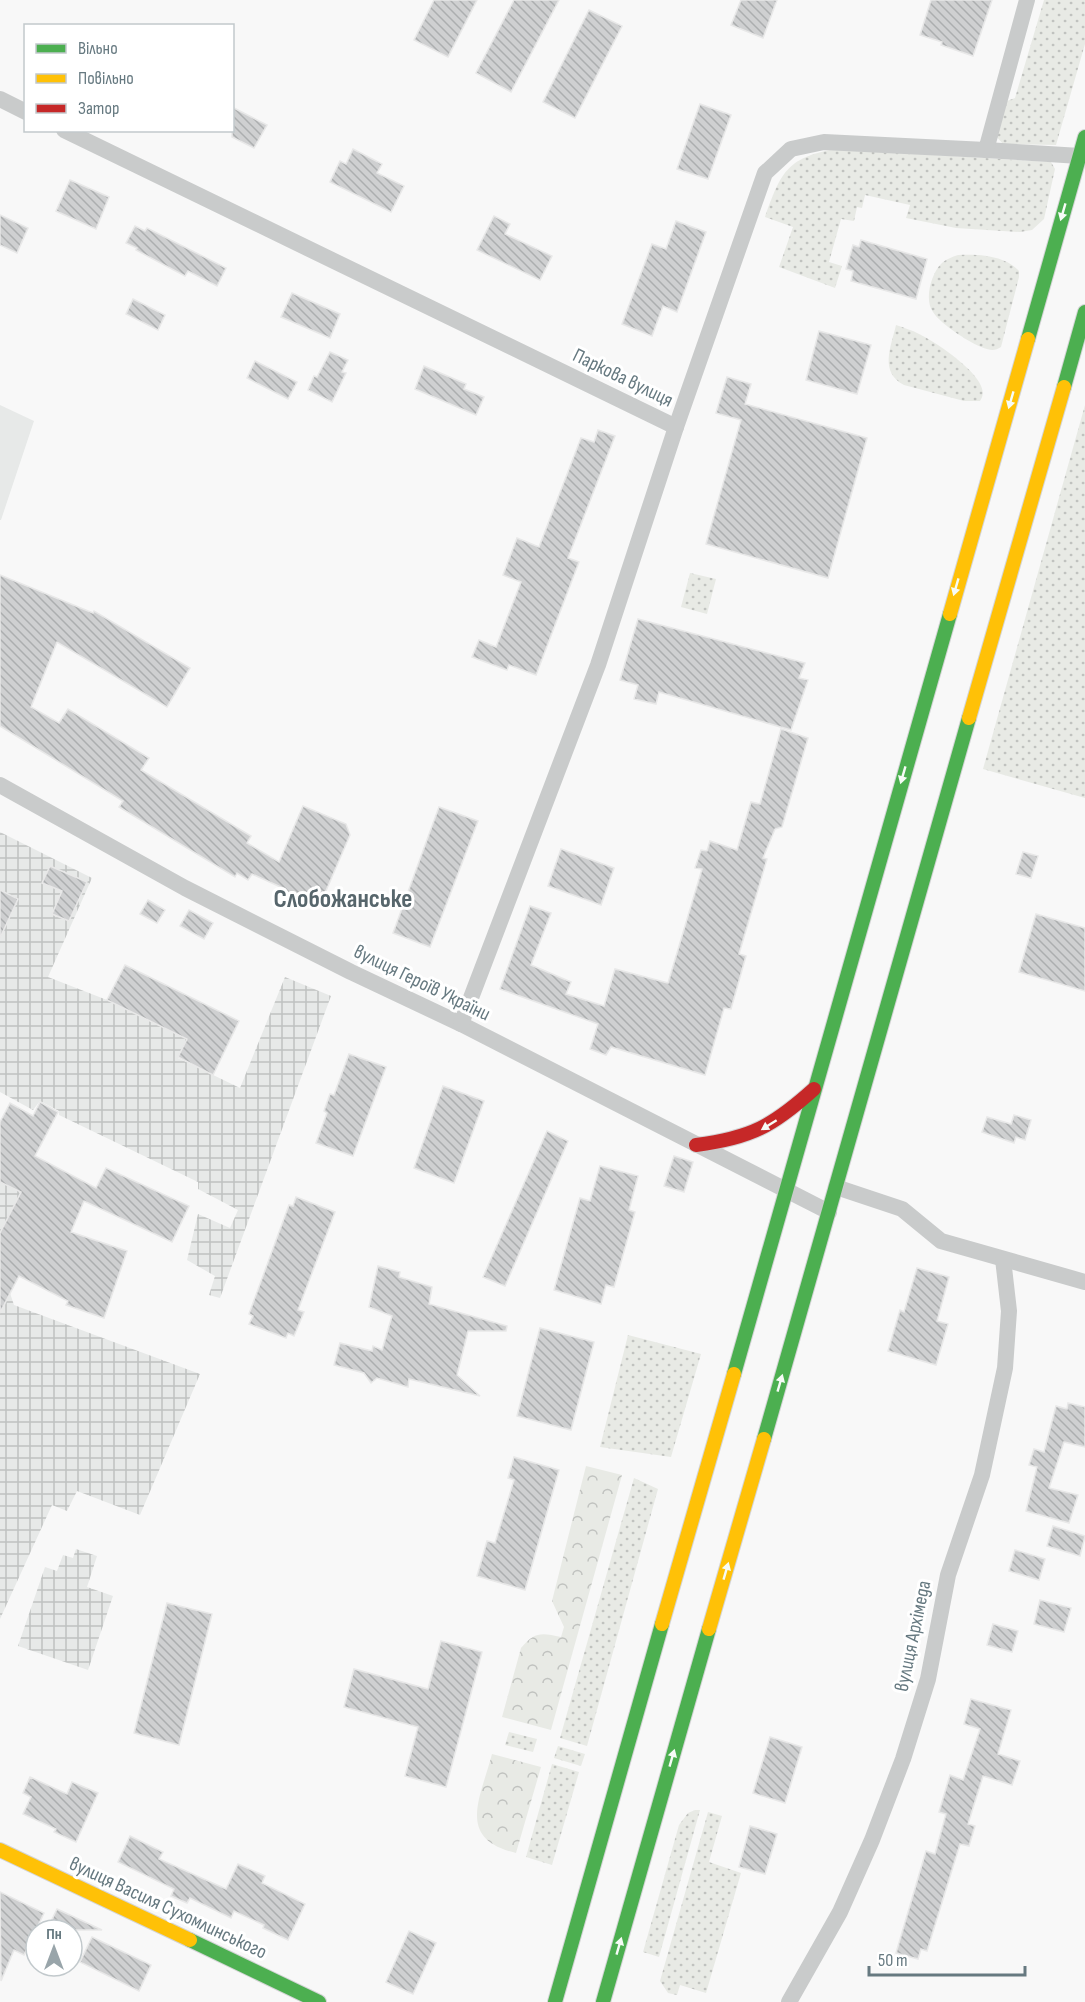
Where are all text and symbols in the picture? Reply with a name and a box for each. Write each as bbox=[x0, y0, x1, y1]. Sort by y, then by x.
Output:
legend bbox=[24, 24, 234, 132]
text: Вільно bbox=[78, 38, 118, 59]
text: Повільно bbox=[78, 68, 134, 89]
text: Затор bbox=[78, 98, 119, 119]
one-way arrow bbox=[1058, 203, 1067, 221]
street label: Паркова вулиця bbox=[569, 343, 677, 413]
one-way arrow bbox=[1005, 391, 1015, 409]
one-way arrow bbox=[951, 578, 960, 596]
one-way arrow bbox=[898, 766, 907, 784]
district label: Слобожанське bbox=[274, 884, 412, 915]
street label: вулиця Героїв України bbox=[350, 940, 494, 1026]
one-way arrow bbox=[761, 1120, 777, 1131]
one-way arrow bbox=[776, 1374, 785, 1392]
one-way arrow bbox=[722, 1561, 731, 1579]
street label: вулиця Архімеда bbox=[890, 1578, 936, 1694]
one-way arrow bbox=[668, 1749, 677, 1767]
street label: вулиця Василя Сухомлинського bbox=[65, 1852, 271, 1964]
north arrow bbox=[24, 1918, 84, 1978]
text: Пн bbox=[46, 1925, 62, 1944]
one-way arrow bbox=[615, 1937, 624, 1955]
scale bar bbox=[869, 1939, 1025, 1977]
text: 50 m bbox=[878, 1950, 908, 1971]

